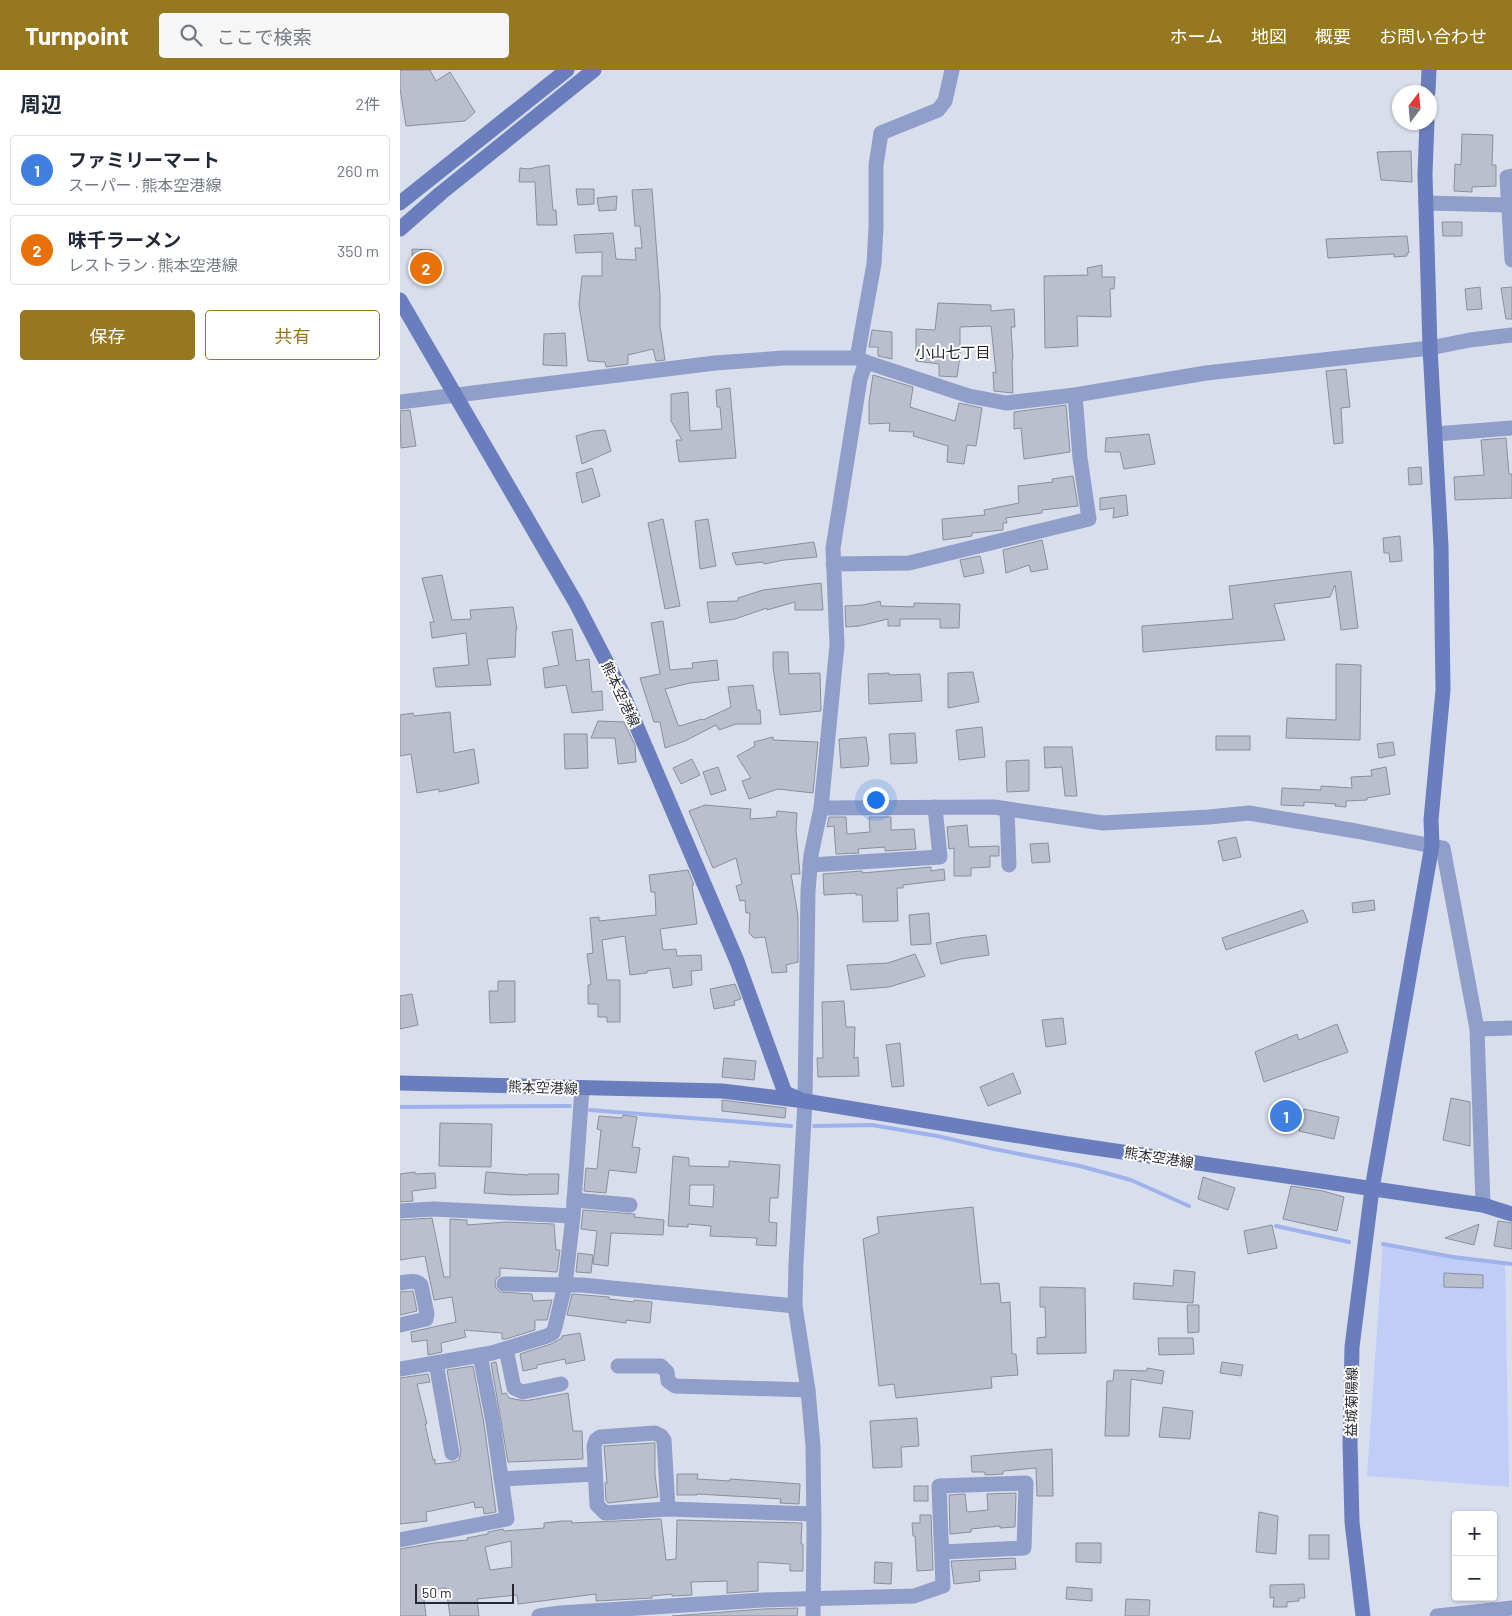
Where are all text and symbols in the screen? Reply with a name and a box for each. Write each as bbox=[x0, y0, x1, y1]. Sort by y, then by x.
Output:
search box bbox=[159, 13, 509, 58]
text: Turnpoint bbox=[25, 21, 129, 50]
icon: search bbox=[177, 21, 205, 49]
text: ここで検索 bbox=[217, 25, 312, 48]
text: ホーム bbox=[1170, 25, 1223, 47]
text: 地図 bbox=[1251, 25, 1287, 47]
text: 概要 bbox=[1315, 25, 1351, 47]
text: お問い合わせ bbox=[1379, 25, 1487, 47]
north arrow bbox=[1392, 85, 1437, 130]
text: 周辺 bbox=[20, 91, 62, 116]
text: 2件 bbox=[355, 94, 380, 113]
text: ファミリーマート bbox=[68, 148, 220, 171]
text: 1 bbox=[34, 161, 40, 180]
text: 260 m bbox=[337, 161, 379, 180]
text: スーパー · 熊本空港線 bbox=[68, 175, 222, 194]
text: 味千ラーメン bbox=[68, 228, 181, 251]
text: 2 bbox=[33, 241, 41, 260]
text: 350 m bbox=[337, 241, 379, 260]
pin: 2 bbox=[410, 249, 442, 287]
text: レストラン · 熊本空港線 bbox=[68, 255, 238, 274]
button: 保存 bbox=[20, 310, 195, 360]
button: 共有 bbox=[205, 310, 380, 360]
district label: 小山七丁目 bbox=[915, 343, 991, 361]
street label: 熊本空港線 bbox=[599, 659, 643, 729]
your location bbox=[863, 787, 889, 813]
street label: 熊本空港線 bbox=[508, 1077, 578, 1097]
pin: 1 bbox=[1270, 1097, 1302, 1135]
street label: 熊本空港線 bbox=[1123, 1143, 1195, 1171]
street label: 益城菊陽線 bbox=[1342, 1367, 1360, 1437]
map controls bbox=[1452, 1511, 1497, 1601]
button: + bbox=[1452, 1511, 1497, 1556]
button: − bbox=[1452, 1556, 1497, 1601]
scale bar bbox=[415, 1581, 514, 1604]
text: 50 m bbox=[422, 1584, 451, 1601]

